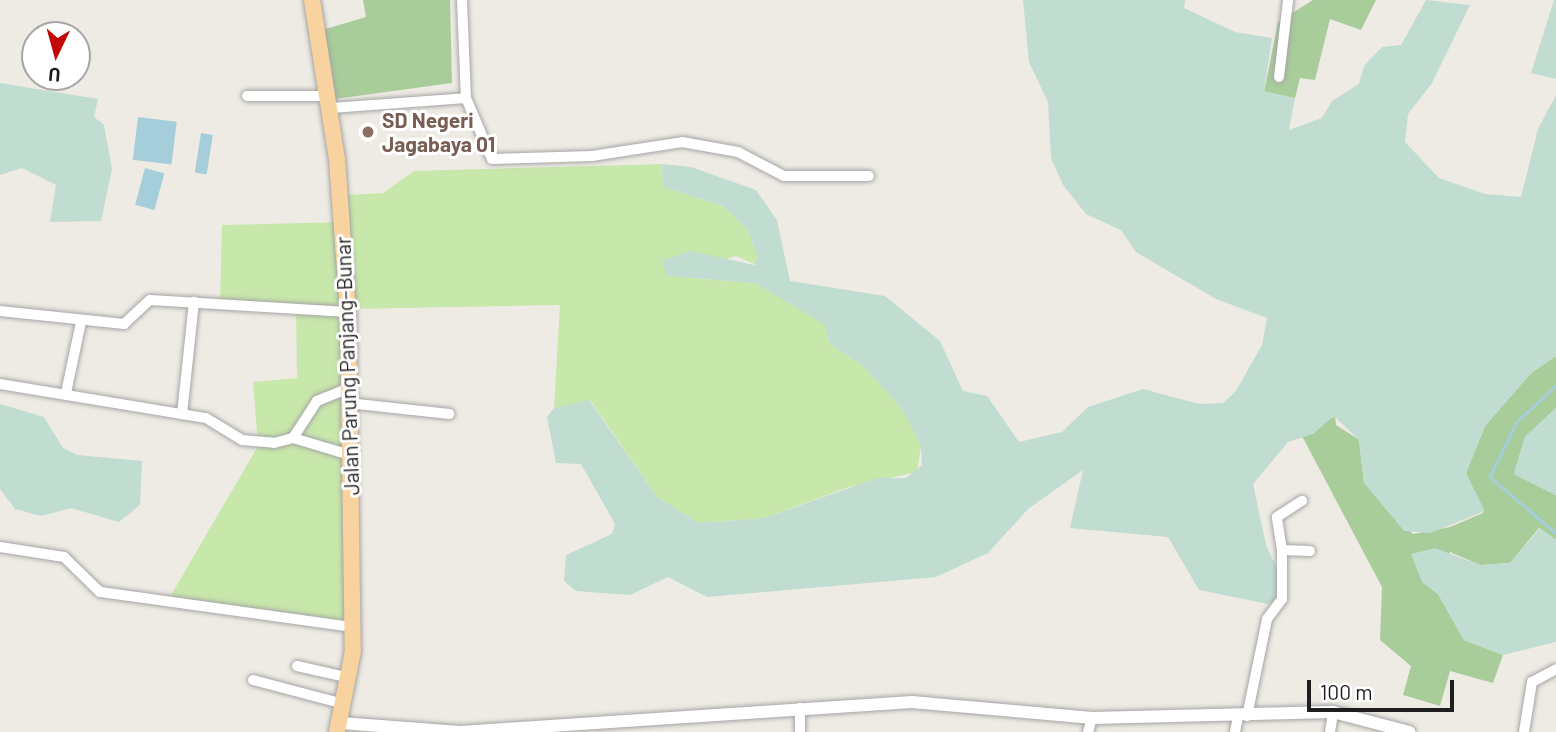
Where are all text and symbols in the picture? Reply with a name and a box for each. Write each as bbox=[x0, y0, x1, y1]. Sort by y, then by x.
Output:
north arrow bbox=[21, 21, 91, 91]
text: U bbox=[47, 63, 61, 87]
place label: SD Negeri Jagabaya 01 bbox=[382, 107, 495, 157]
marker: SD Negeri Jagabaya 01 bbox=[360, 124, 376, 140]
street label: Jalan Parung Panjang–Bunar bbox=[330, 236, 364, 496]
scale bar bbox=[1311, 666, 1458, 710]
text: 100 m bbox=[1320, 679, 1373, 704]

